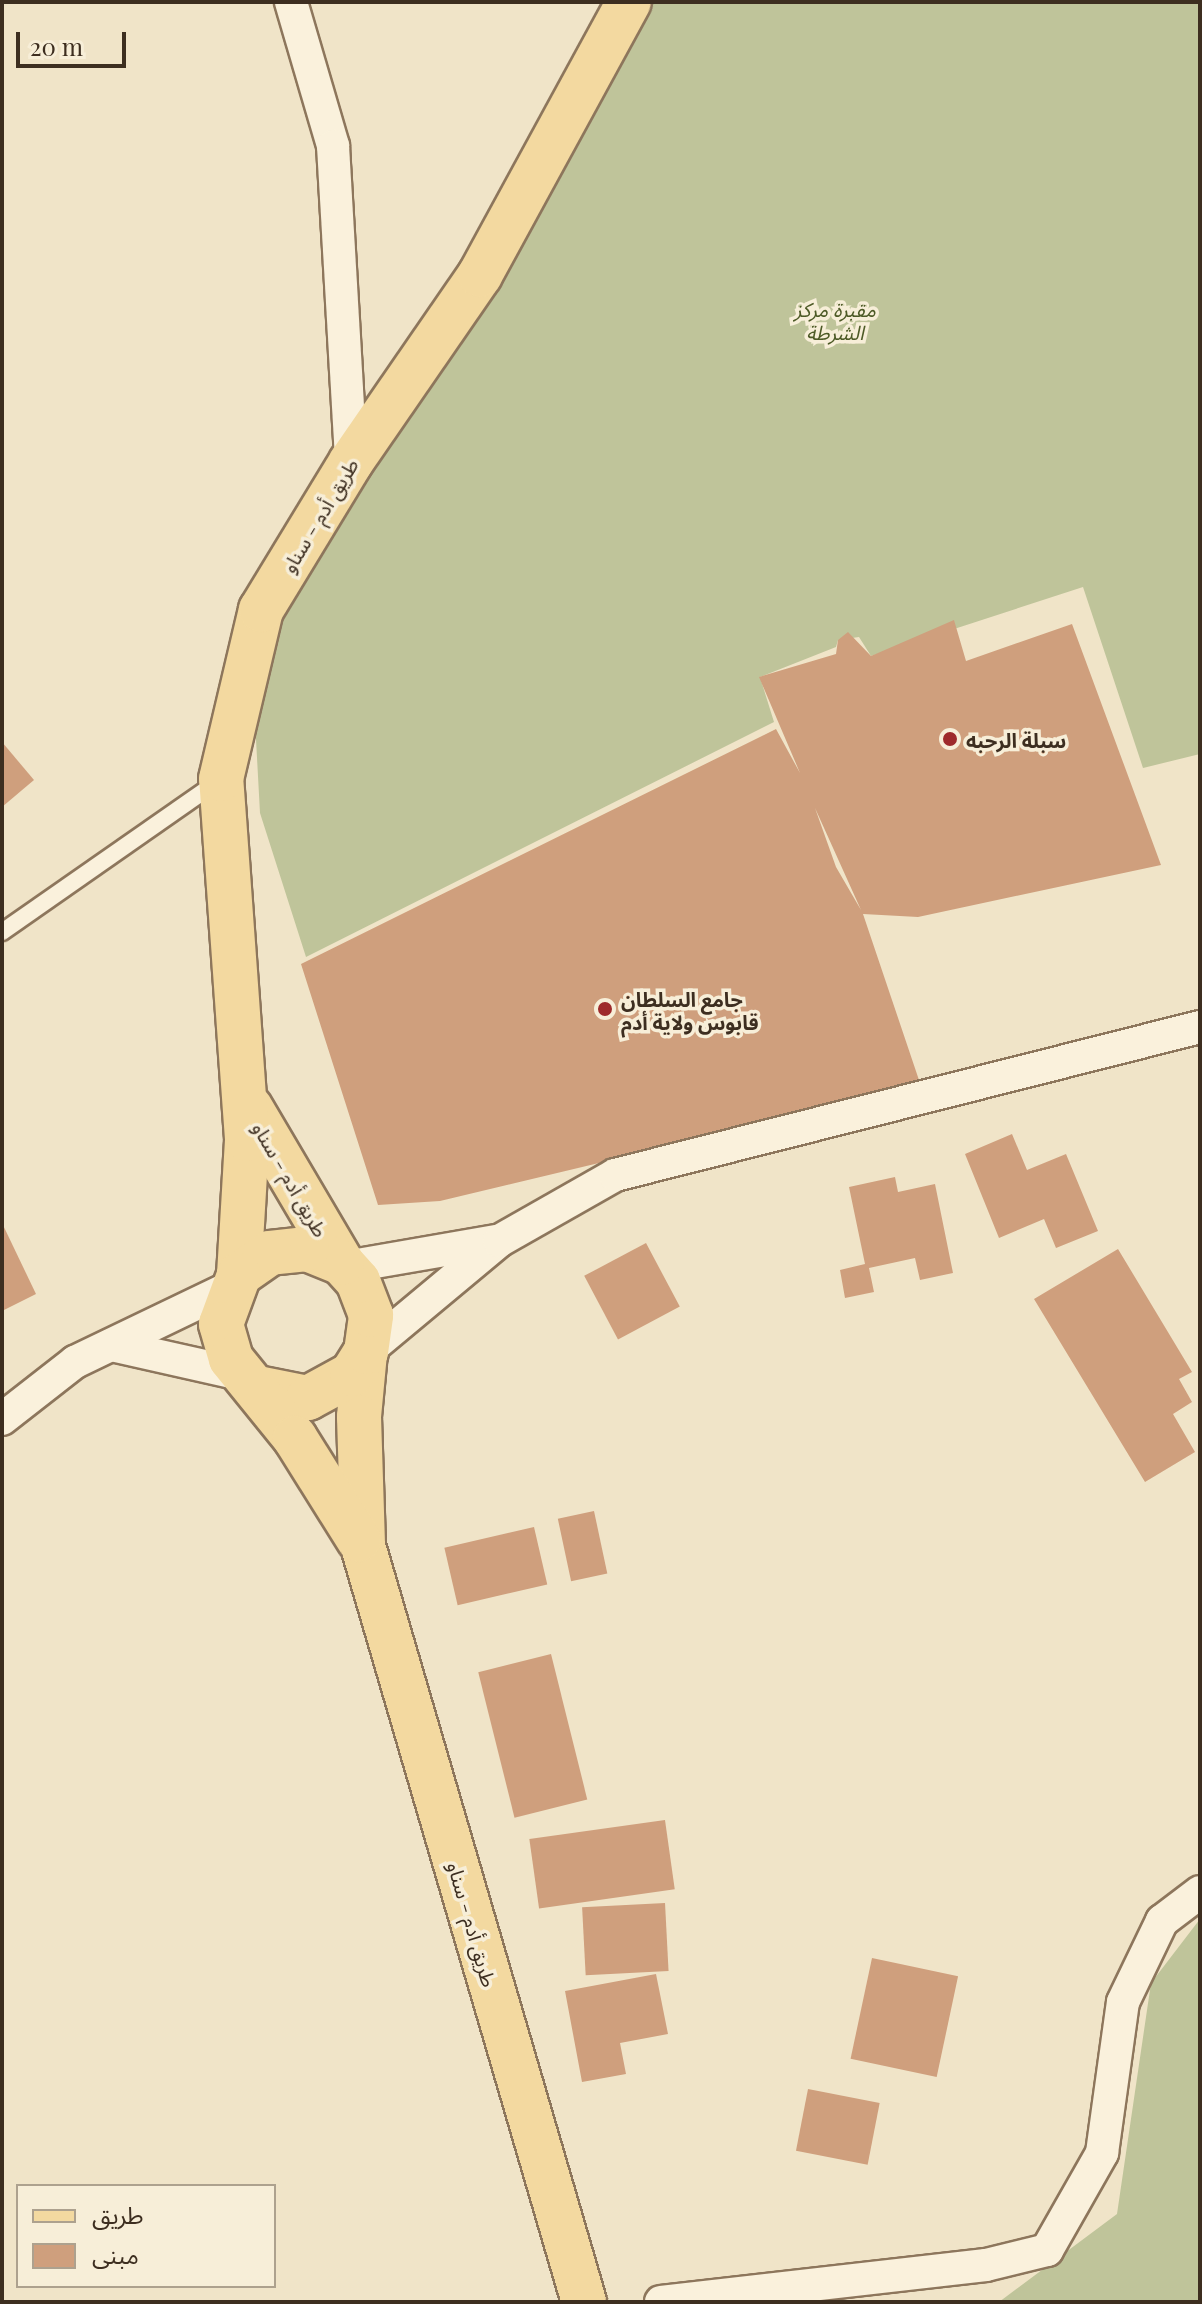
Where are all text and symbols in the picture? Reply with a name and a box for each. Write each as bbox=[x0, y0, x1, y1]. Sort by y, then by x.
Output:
scale bar bbox=[20, 16, 130, 66]
text: 20 m bbox=[30, 30, 83, 62]
park label: مقبرة مركز الشرطة bbox=[794, 296, 876, 343]
street label: طريق أدم - سناو bbox=[275, 453, 363, 577]
place label: سبلة الرحبه bbox=[966, 727, 1066, 751]
marker: سبلة الرحبه bbox=[941, 730, 959, 748]
place label: جامع السلطان قابوس ولاية أدم bbox=[621, 986, 759, 1033]
marker: جامع السلطان قابوس ولاية أدم bbox=[596, 1000, 614, 1018]
street label: طريق أدم - سناو bbox=[248, 1117, 334, 1241]
street label: طريق أدم - سناو bbox=[444, 1859, 502, 1989]
legend bbox=[16, 2184, 276, 2288]
text: طريق bbox=[92, 2198, 144, 2230]
text: مبنى bbox=[92, 2238, 139, 2270]

